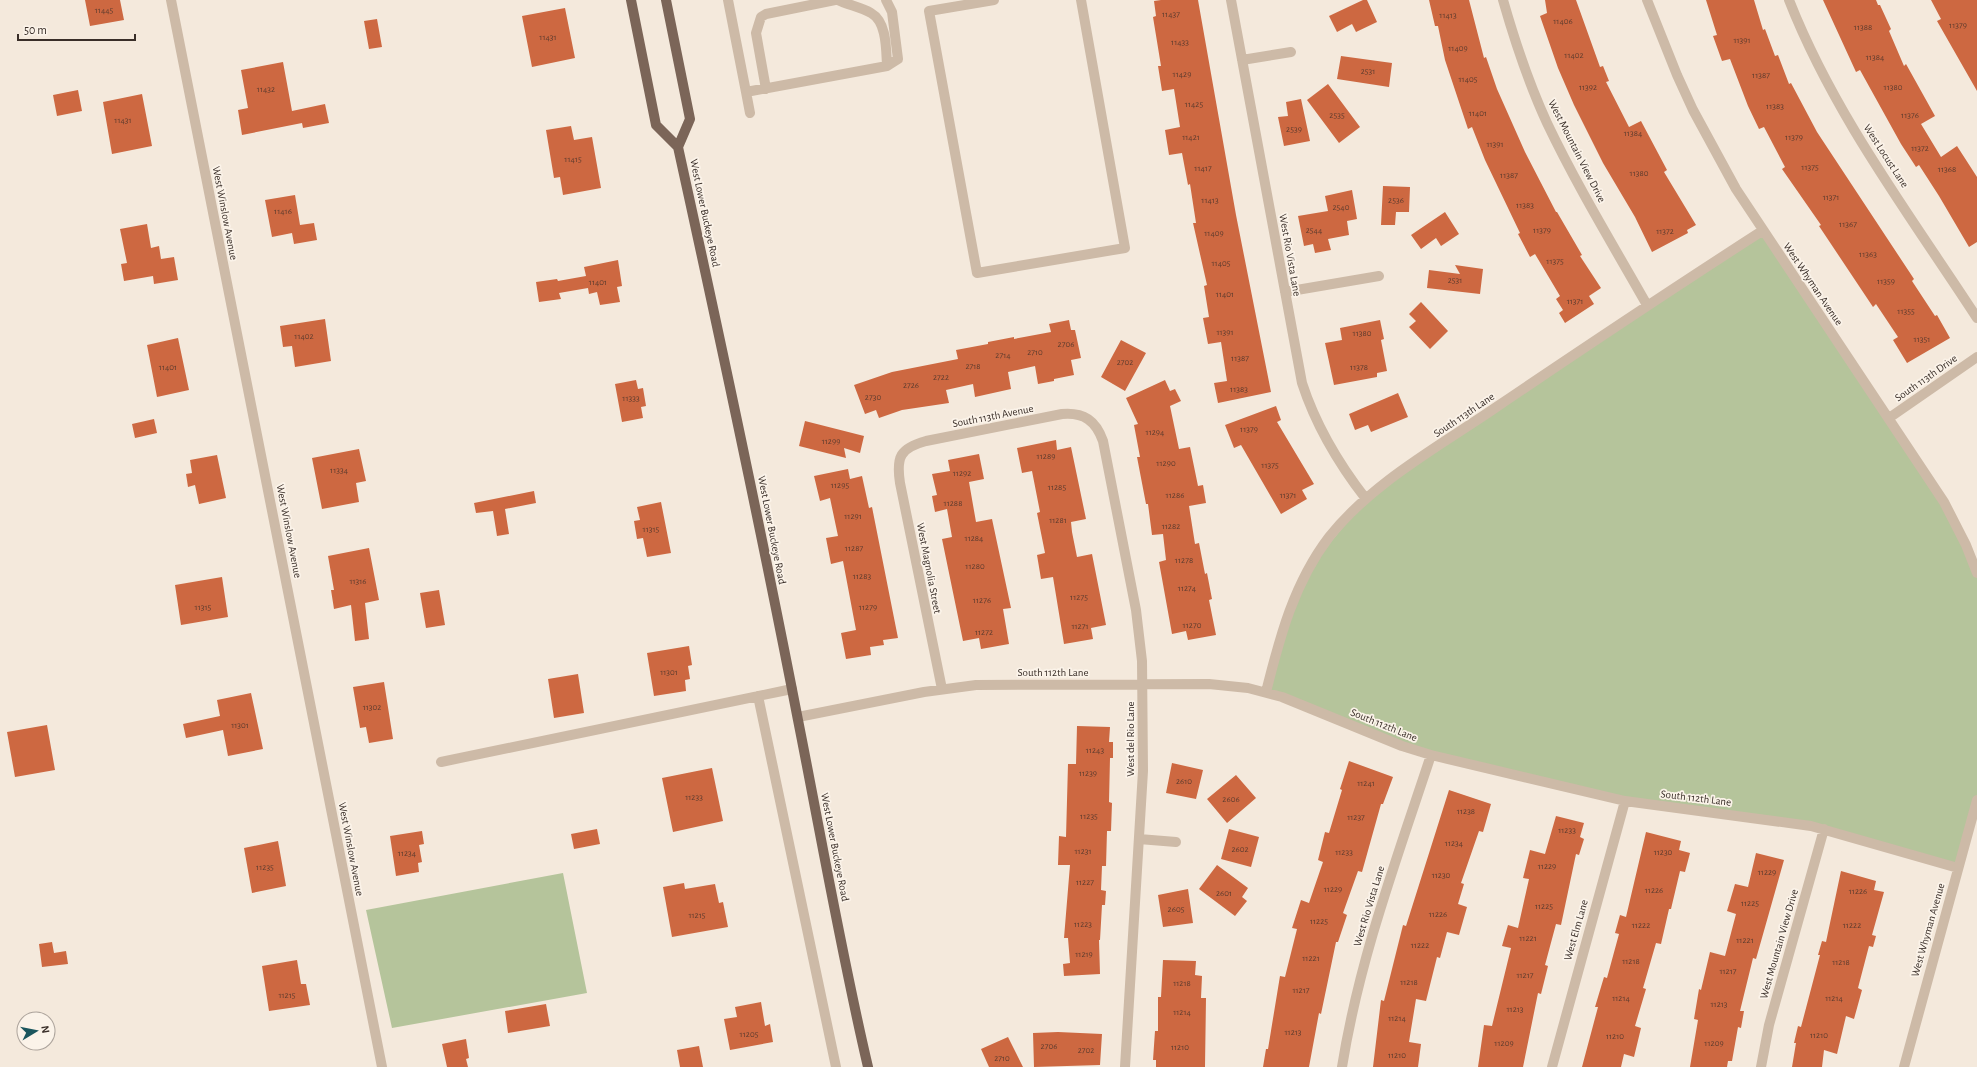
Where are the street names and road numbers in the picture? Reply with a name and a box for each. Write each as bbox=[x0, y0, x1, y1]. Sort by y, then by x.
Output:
street label: West Mountain View Drive bbox=[1546, 98, 1608, 204]
street label: West Locust Lane bbox=[1861, 122, 1911, 190]
street label: West Lower Buckeye Road bbox=[688, 158, 722, 268]
street label: West Winslow Avenue bbox=[211, 165, 239, 261]
street label: West Rio Vista Lane bbox=[1277, 213, 1303, 297]
street label: West Whyman Avenue bbox=[1781, 241, 1845, 327]
street label: South 113th Drive bbox=[1893, 353, 1959, 403]
street label: South 113th Lane bbox=[1432, 391, 1496, 439]
street label: South 113th Avenue bbox=[952, 403, 1034, 429]
street label: West Lower Buckeye Road bbox=[756, 475, 788, 585]
street label: West Winslow Avenue bbox=[275, 483, 303, 579]
street label: West Magnolia Street bbox=[915, 522, 943, 615]
street label: South 112th Lane bbox=[1018, 667, 1088, 678]
street label: West del Rio Lane bbox=[1125, 701, 1136, 777]
street label: South 112th Lane bbox=[1349, 707, 1419, 743]
street label: South 112th Lane bbox=[1660, 788, 1732, 808]
street label: West Lower Buckeye Road bbox=[819, 792, 851, 902]
street label: West Winslow Avenue bbox=[337, 801, 365, 897]
street label: West Rio Vista Lane bbox=[1352, 864, 1386, 948]
street label: West Whyman Avenue bbox=[1909, 882, 1947, 978]
street label: West Mountain View Drive bbox=[1758, 888, 1800, 1000]
street label: West Elm Lane bbox=[1562, 898, 1590, 962]

